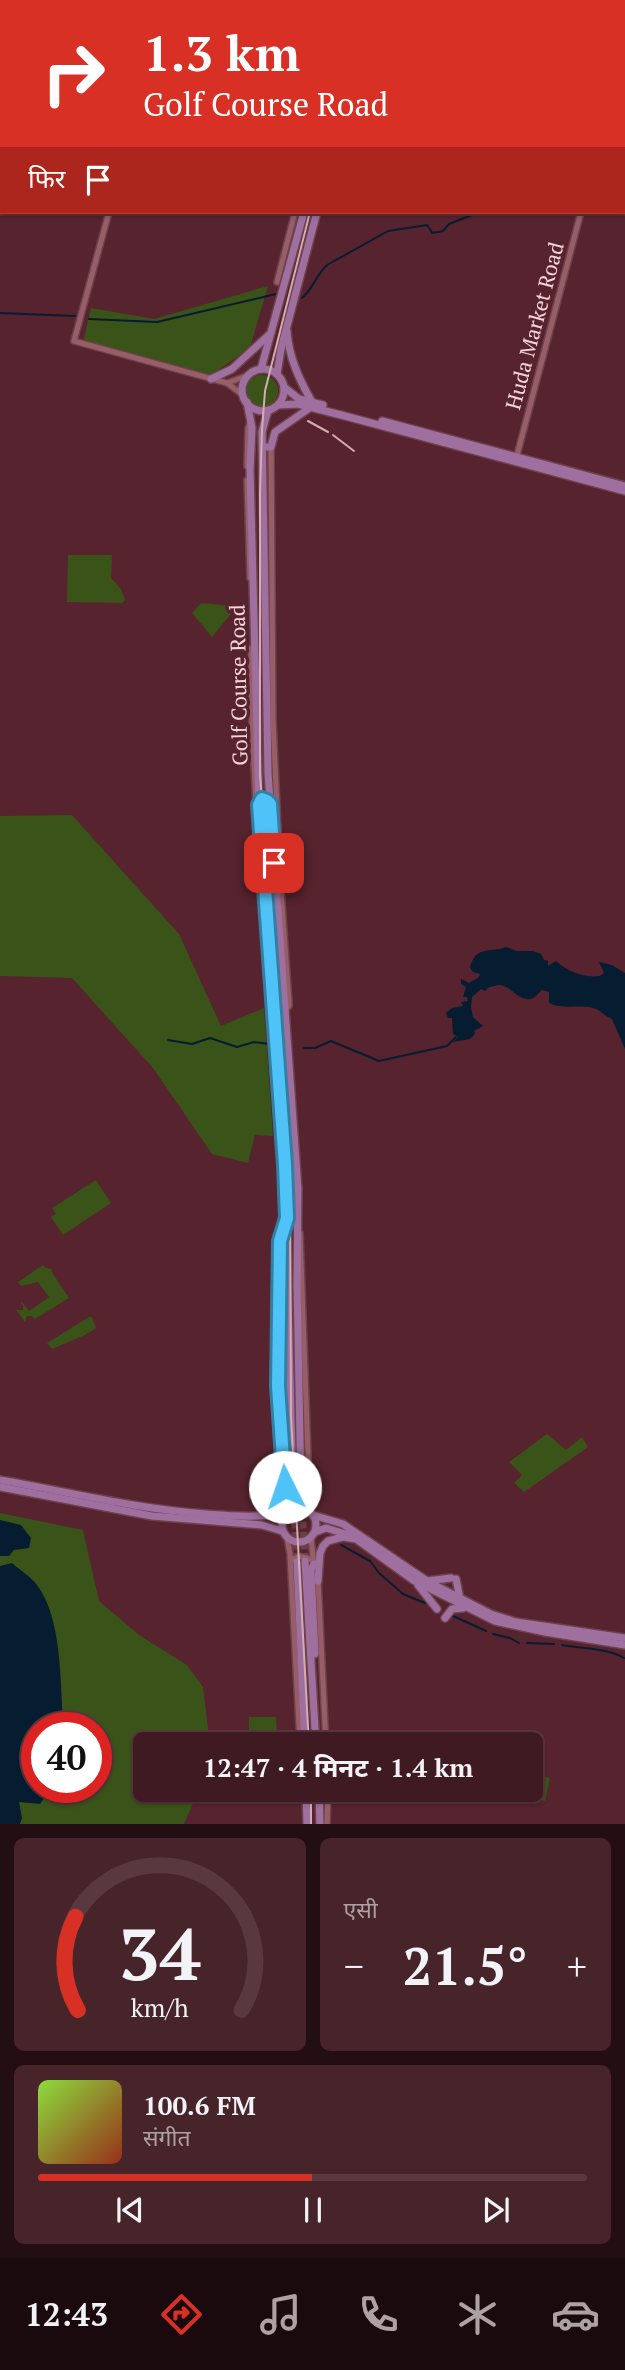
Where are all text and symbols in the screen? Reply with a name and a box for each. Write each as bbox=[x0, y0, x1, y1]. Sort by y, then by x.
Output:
text: 1.3 km bbox=[143, 20, 300, 85]
icon: right bbox=[28, 28, 119, 119]
text: Golf Course Road bbox=[143, 83, 388, 125]
text: फिर bbox=[28, 161, 65, 195]
icon: arrive bbox=[79, 161, 117, 199]
street label: Huda Market Road bbox=[498, 238, 570, 413]
street label: Golf Course Road bbox=[223, 604, 253, 766]
pin bbox=[244, 833, 304, 893]
icon: arrive bbox=[255, 844, 293, 882]
position arrow bbox=[248, 1450, 322, 1524]
speed limit sign: 40 bbox=[21, 1712, 112, 1803]
text: 12:47 · 4 मिनट · 1.4 km bbox=[203, 1750, 473, 1784]
text: एसी bbox=[344, 1894, 378, 1925]
text: 34 bbox=[119, 1905, 201, 2002]
text: 21.5° bbox=[403, 1931, 528, 2000]
text: − bbox=[344, 1941, 364, 1991]
text: + bbox=[567, 1941, 587, 1991]
text: km/h bbox=[131, 1991, 189, 2024]
text: 100.6 FM bbox=[143, 2088, 256, 2122]
text: संगीत bbox=[143, 2122, 191, 2153]
icon: previous bbox=[111, 2191, 149, 2229]
icon: pause bbox=[294, 2191, 332, 2229]
icon: next bbox=[477, 2191, 515, 2229]
icon: directions bbox=[157, 2290, 206, 2339]
icon: music bbox=[256, 2290, 305, 2339]
icon: phone bbox=[354, 2290, 403, 2339]
icon: climate bbox=[453, 2290, 502, 2339]
icon: car bbox=[551, 2290, 600, 2339]
text: 12:43 bbox=[25, 2293, 108, 2335]

